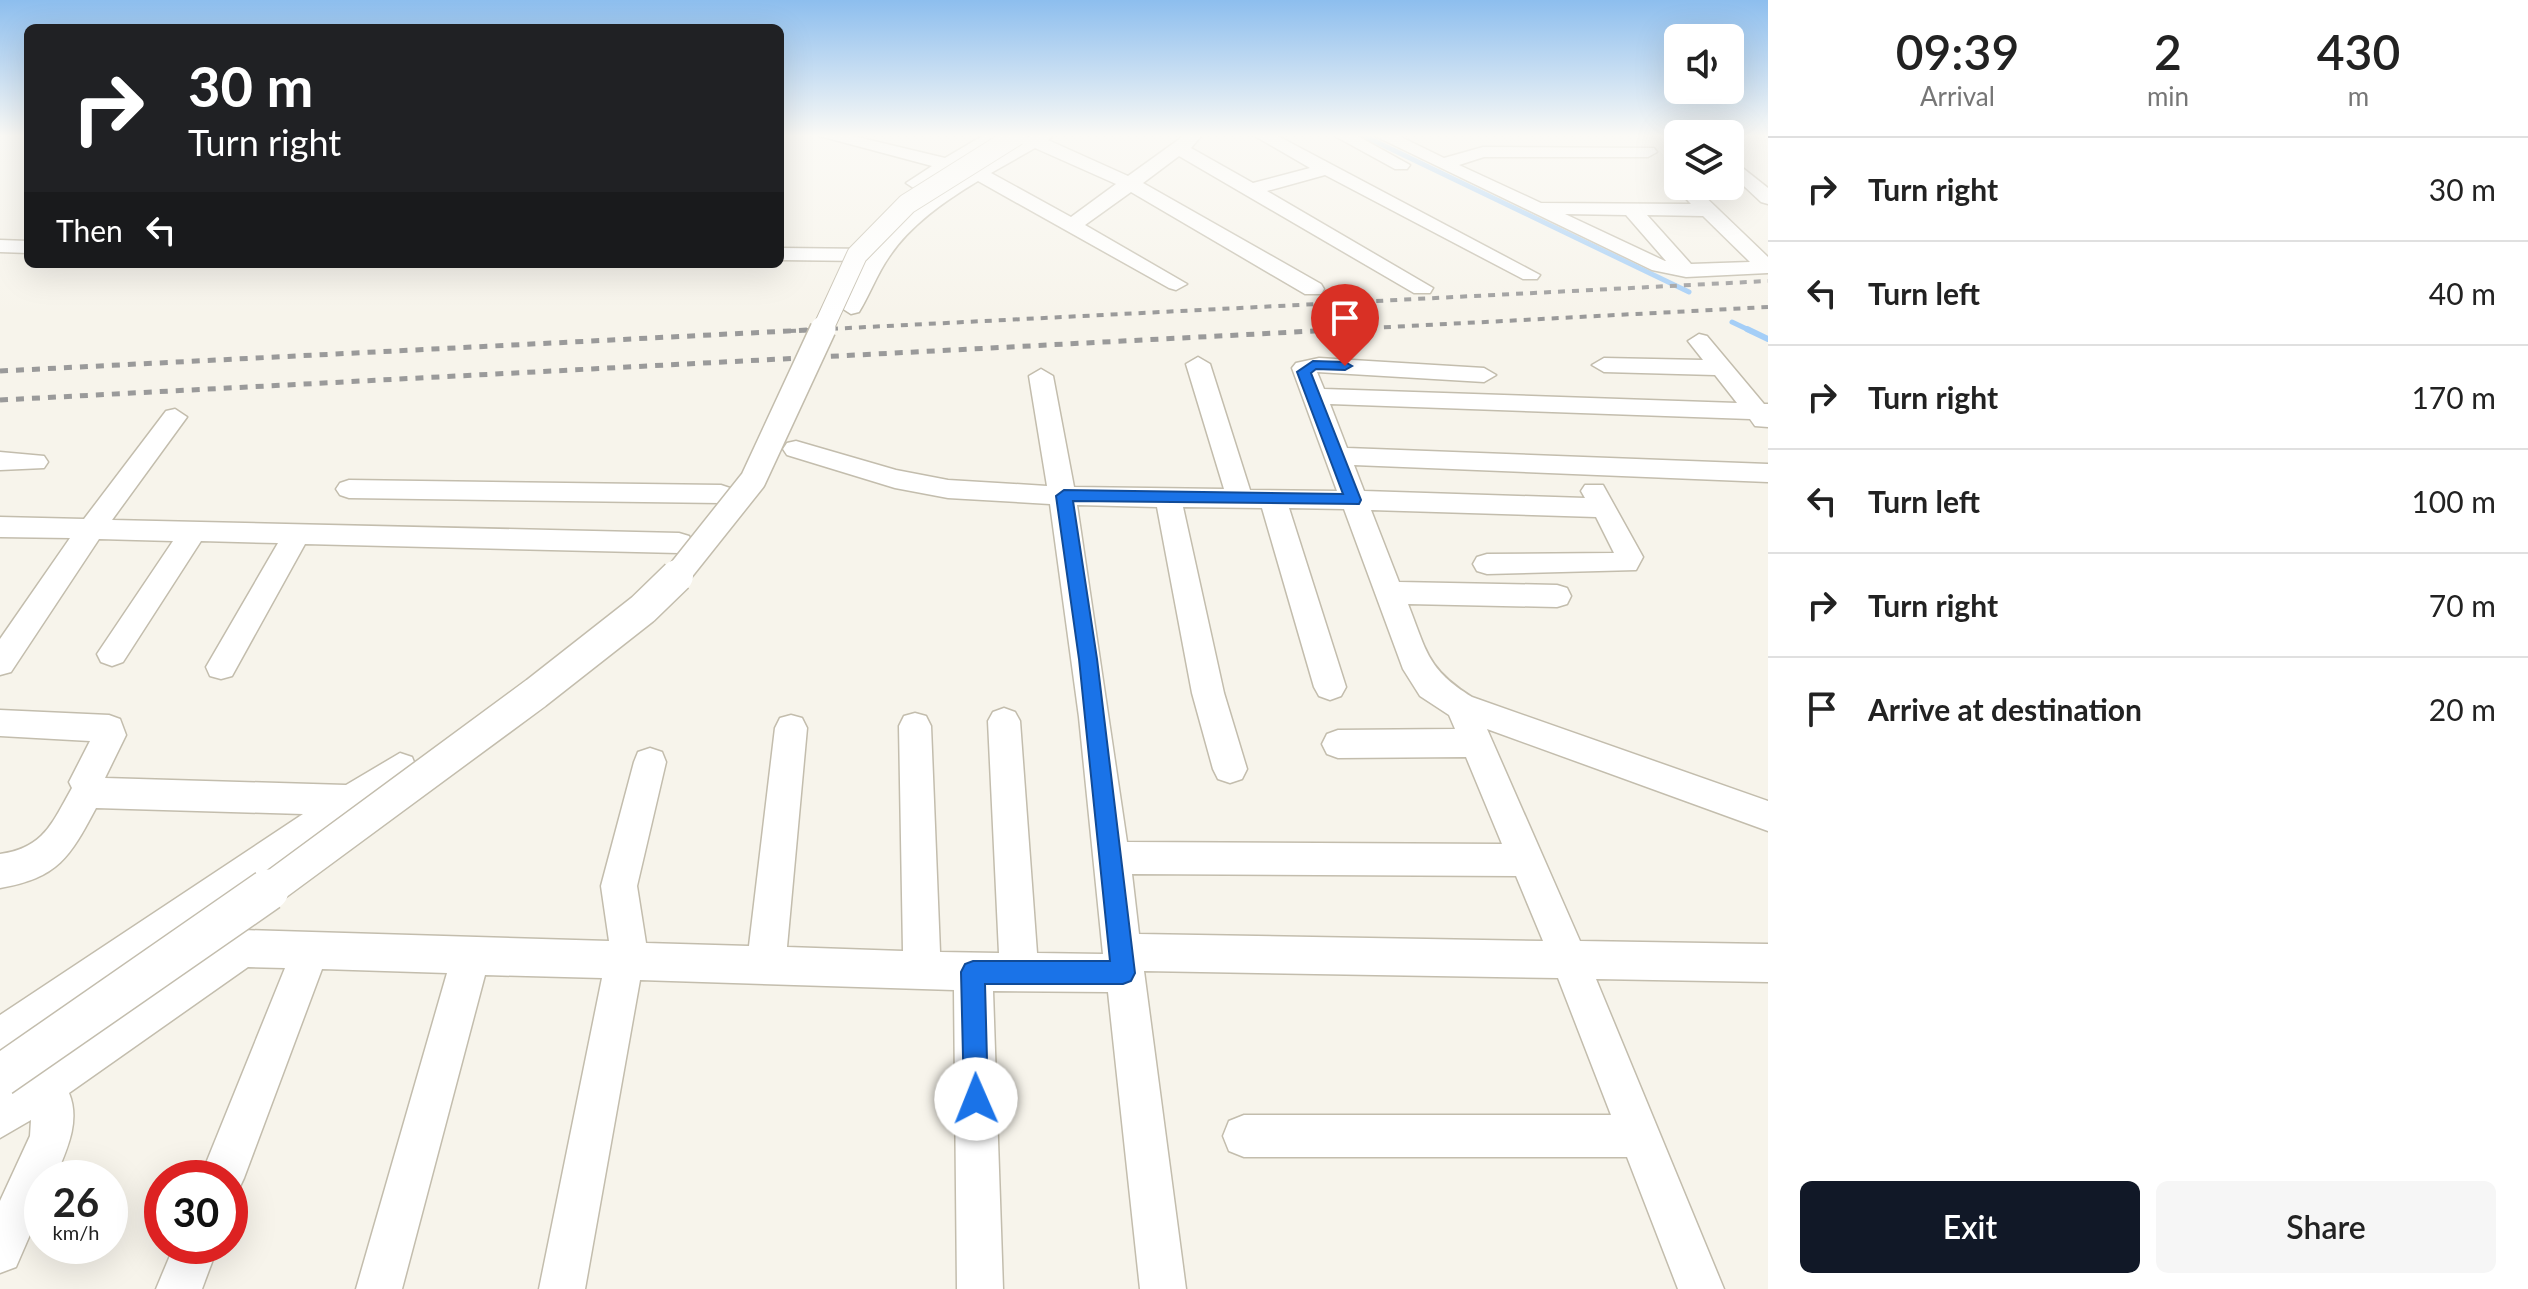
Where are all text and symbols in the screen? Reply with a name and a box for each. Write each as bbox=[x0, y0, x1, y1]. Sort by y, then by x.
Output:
text: 09:39 bbox=[1896, 23, 2019, 80]
text: 2 bbox=[2154, 23, 2182, 80]
text: 430 bbox=[2317, 23, 2400, 80]
map controls bbox=[1664, 24, 1744, 200]
button: sound bbox=[1664, 24, 1744, 104]
text: 30 m bbox=[188, 52, 313, 119]
icon: right bbox=[56, 56, 160, 160]
text: Arrival bbox=[1920, 80, 1995, 112]
text: min bbox=[2147, 80, 2189, 112]
text: m bbox=[2348, 80, 2369, 112]
text: Turn right bbox=[188, 120, 341, 164]
button: layers bbox=[1664, 120, 1744, 200]
icon: right bbox=[1800, 167, 1844, 211]
text: Turn right bbox=[1868, 171, 1998, 207]
text: 30 m bbox=[2429, 171, 2496, 207]
icon: left bbox=[139, 208, 183, 252]
text: Then bbox=[56, 212, 123, 248]
icon: left bbox=[1800, 271, 1844, 315]
text: Turn left bbox=[1868, 275, 1980, 311]
text: 40 m bbox=[2429, 275, 2496, 311]
pin bbox=[1311, 284, 1379, 366]
icon: arrive bbox=[1323, 296, 1367, 340]
icon: right bbox=[1800, 375, 1844, 419]
text: Turn right bbox=[1868, 379, 1998, 415]
text: 170 m bbox=[2411, 379, 2496, 415]
icon: left bbox=[1800, 479, 1844, 523]
text: Turn left bbox=[1868, 483, 1980, 519]
text: 100 m bbox=[2411, 483, 2496, 519]
icon: right bbox=[1800, 583, 1844, 627]
text: Turn right bbox=[1868, 587, 1998, 623]
text: 70 m bbox=[2429, 587, 2496, 623]
icon: arrive bbox=[1800, 687, 1844, 731]
text: Arrive at destination bbox=[1868, 691, 2142, 727]
text: 20 m bbox=[2429, 691, 2496, 727]
position arrow bbox=[934, 1057, 1018, 1141]
speed limit sign: 30 bbox=[144, 1160, 248, 1264]
text: 26 bbox=[53, 1178, 99, 1226]
button: Exit bbox=[1800, 1181, 2140, 1273]
button: Share bbox=[2156, 1181, 2496, 1273]
text: km/h bbox=[53, 1220, 99, 1244]

